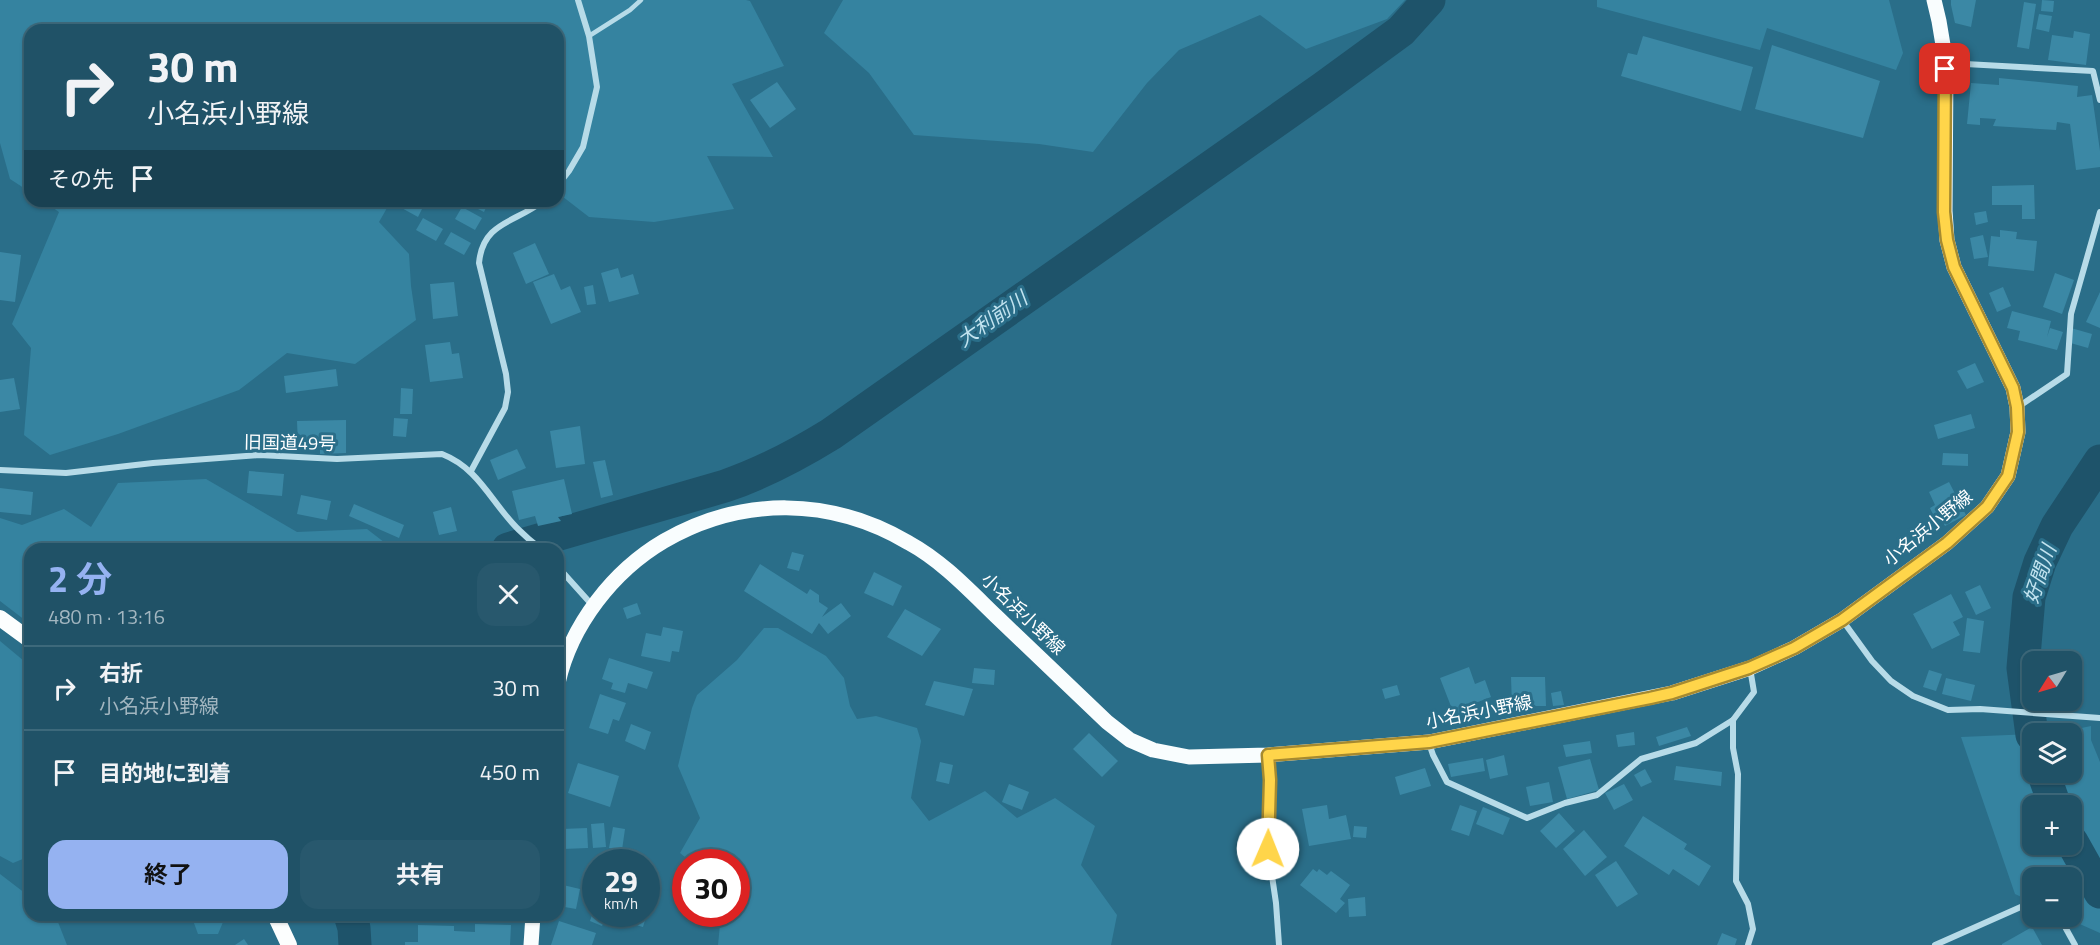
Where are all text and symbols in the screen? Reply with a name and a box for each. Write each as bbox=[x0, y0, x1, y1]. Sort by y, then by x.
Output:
text: 30 m bbox=[147, 34, 239, 98]
pin bbox=[1919, 43, 1970, 94]
icon: right bbox=[48, 48, 126, 126]
icon: arrive bbox=[1928, 52, 1961, 85]
text: 小名浜小野線 bbox=[147, 92, 309, 133]
text: その先 bbox=[48, 162, 114, 196]
icon: arrive bbox=[126, 162, 159, 195]
water label: 大利前川 bbox=[950, 282, 1035, 354]
street label: 旧国道49号 bbox=[244, 428, 336, 457]
street label: 小名浜小野線 bbox=[1877, 483, 1978, 572]
water label: 好間川 bbox=[2015, 539, 2065, 607]
text: 2 分 bbox=[48, 551, 112, 606]
button: close bbox=[477, 563, 540, 626]
street label: 小名浜小野線 bbox=[975, 566, 1072, 661]
text: 480 m · 13:16 bbox=[48, 601, 165, 632]
north arrow bbox=[2022, 651, 2082, 711]
map controls bbox=[2022, 651, 2082, 927]
text: 右折 bbox=[99, 656, 143, 690]
text: 30 m bbox=[492, 671, 540, 705]
icon: right bbox=[48, 672, 81, 705]
street label: 小名浜小野線 bbox=[1423, 688, 1534, 735]
text: 小名浜小野線 bbox=[99, 690, 219, 721]
button: layers bbox=[2022, 723, 2082, 783]
text: 450 m bbox=[480, 755, 540, 789]
icon: arrive bbox=[48, 756, 81, 789]
text: 目的地に到着 bbox=[99, 756, 231, 790]
button: + bbox=[2022, 795, 2082, 855]
position arrow bbox=[1236, 817, 1300, 881]
button: 終了 bbox=[48, 840, 288, 909]
button: 共有 bbox=[300, 840, 540, 909]
speed limit sign: 30 bbox=[672, 849, 750, 927]
text: 29 bbox=[604, 858, 638, 904]
button: − bbox=[2022, 867, 2082, 927]
text: km/h bbox=[604, 892, 638, 915]

